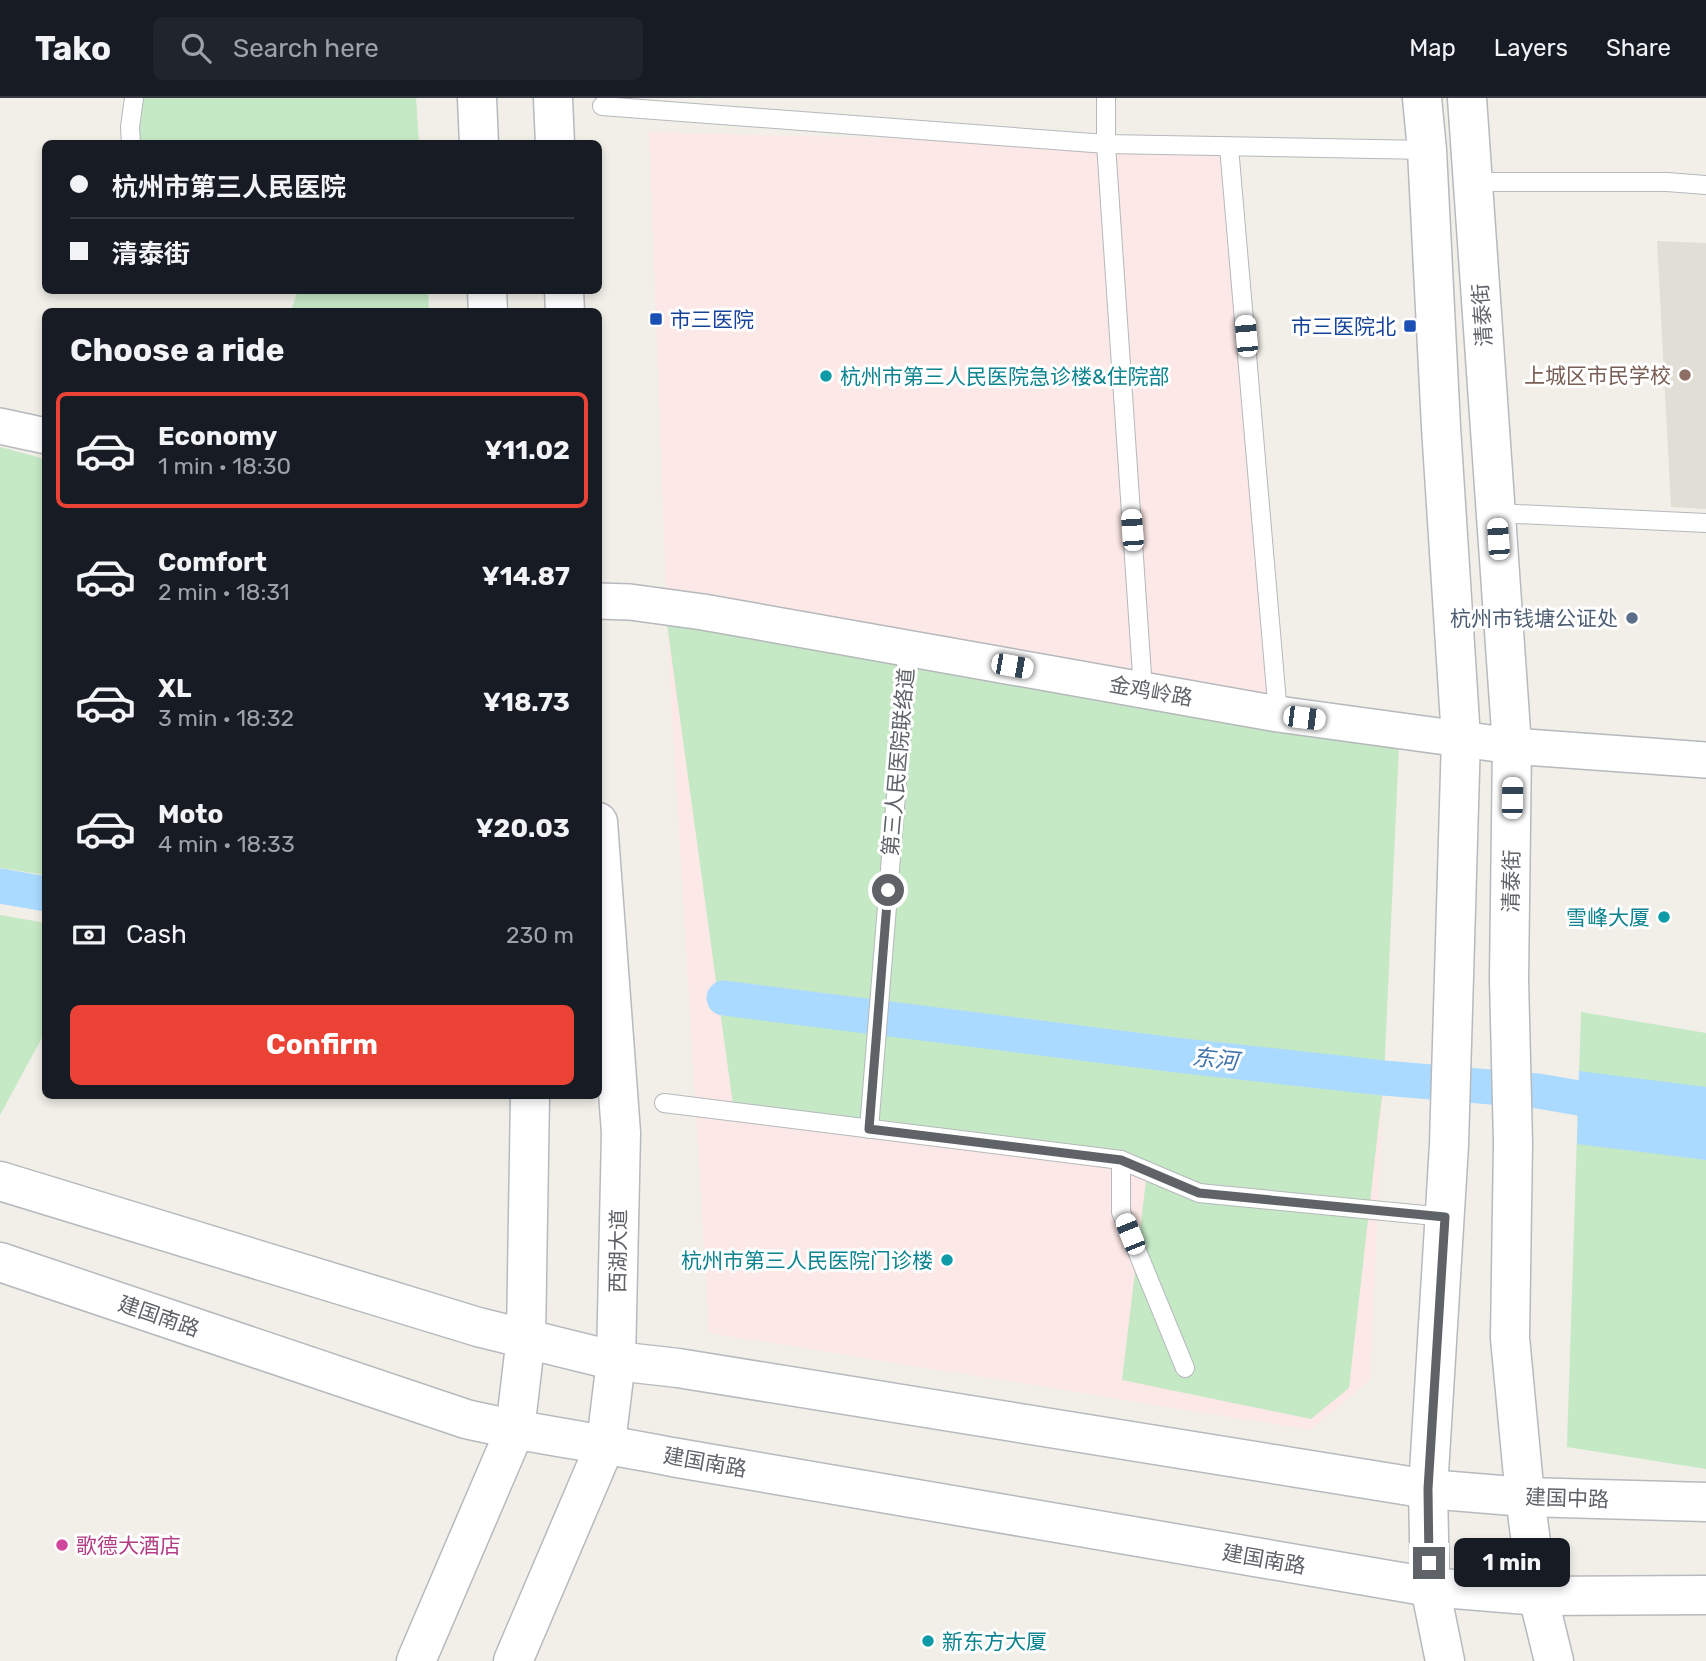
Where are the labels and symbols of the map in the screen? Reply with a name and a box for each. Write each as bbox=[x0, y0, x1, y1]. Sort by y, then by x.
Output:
street label: 清泰街 bbox=[1467, 283, 1497, 347]
place label: 市三医院 bbox=[670, 307, 754, 332]
marker: 市三医院 bbox=[648, 311, 664, 327]
car bbox=[1234, 314, 1259, 358]
place label: 市三医院北 bbox=[1291, 314, 1396, 339]
marker: 市三医院北 bbox=[1402, 318, 1418, 334]
place label: 上城区市民学校 bbox=[1524, 363, 1671, 388]
place label: 杭州市第三人民医院急诊楼&住院部 bbox=[840, 364, 1170, 389]
marker: 上城区市民学校 bbox=[1677, 367, 1693, 383]
marker: 杭州市第三人民医院急诊楼&住院部 bbox=[818, 368, 834, 384]
car bbox=[1121, 508, 1144, 552]
car bbox=[1487, 517, 1510, 561]
place label: 杭州市钱塘公证处 bbox=[1450, 606, 1618, 631]
marker: 杭州市钱塘公证处 bbox=[1624, 610, 1640, 626]
car bbox=[990, 652, 1035, 680]
street label: 第三人民医院联络道 bbox=[877, 667, 919, 857]
street label: 金鸡岭路 bbox=[1107, 671, 1195, 711]
car bbox=[1282, 705, 1327, 731]
car bbox=[1502, 777, 1523, 819]
street label: 清泰街 bbox=[1498, 849, 1524, 913]
route start bbox=[872, 874, 904, 906]
place label: 雪峰大厦 bbox=[1566, 905, 1650, 930]
marker: 雪峰大厦 bbox=[1656, 909, 1672, 925]
water label: 东河 bbox=[1191, 1043, 1243, 1076]
street label: 西湖大道 bbox=[605, 1209, 631, 1293]
car bbox=[1113, 1211, 1148, 1257]
place label: 杭州市第三人民医院门诊楼 bbox=[681, 1248, 933, 1273]
marker: 杭州市第三人民医院门诊楼 bbox=[939, 1252, 955, 1268]
street label: 建国南路 bbox=[115, 1291, 203, 1341]
street label: 建国南路 bbox=[661, 1442, 749, 1482]
street label: 建国中路 bbox=[1525, 1484, 1609, 1512]
place label: 歌德大酒店 bbox=[76, 1533, 181, 1558]
marker: 歌德大酒店 bbox=[54, 1537, 70, 1553]
callout: 1 min bbox=[1454, 1538, 1569, 1588]
street label: 建国南路 bbox=[1220, 1539, 1308, 1579]
route end bbox=[1413, 1547, 1445, 1579]
place label: 新东方大厦 bbox=[942, 1629, 1047, 1654]
marker: 新东方大厦 bbox=[920, 1633, 936, 1649]

